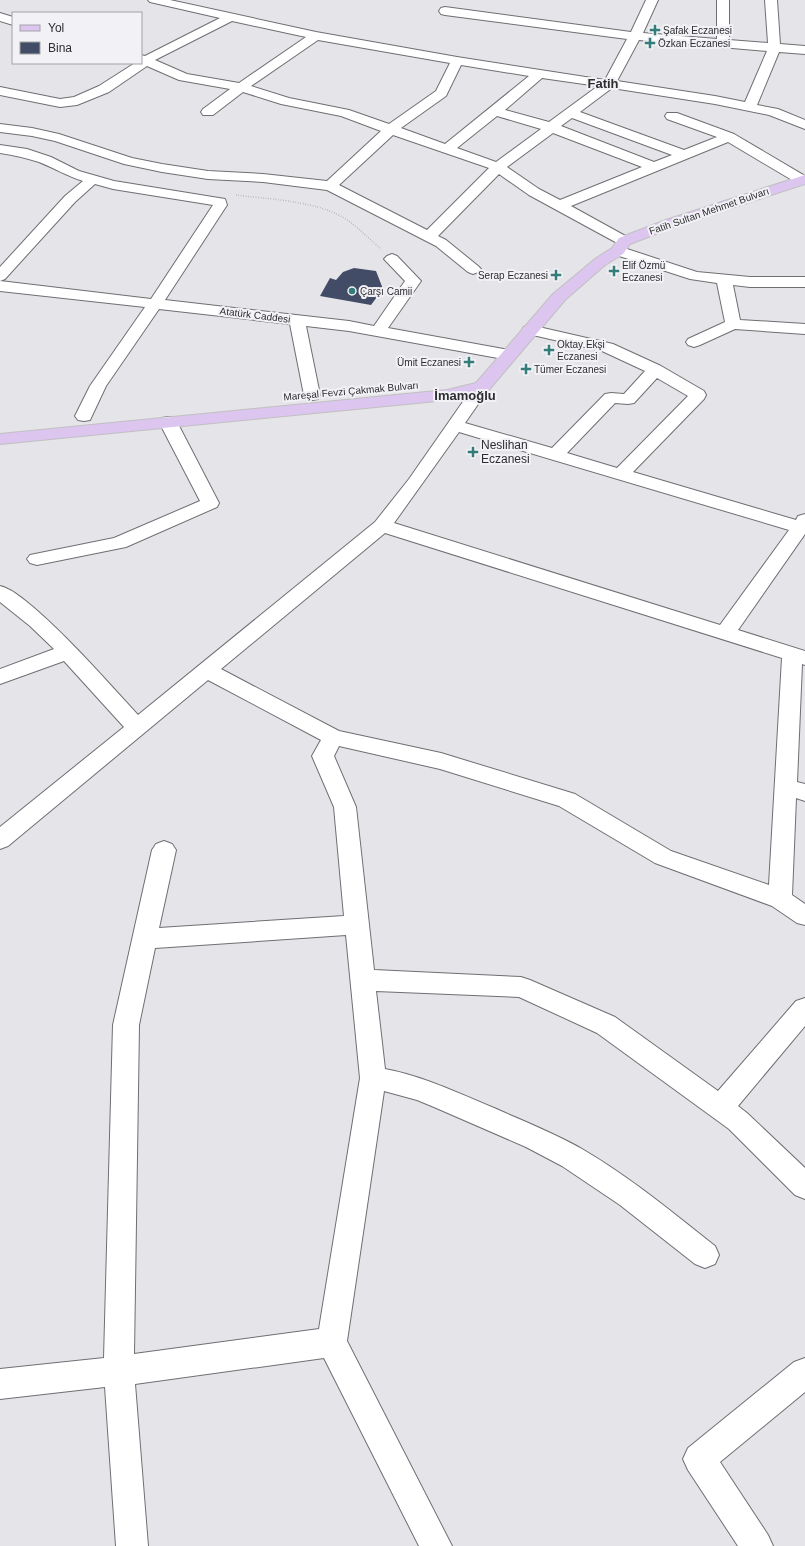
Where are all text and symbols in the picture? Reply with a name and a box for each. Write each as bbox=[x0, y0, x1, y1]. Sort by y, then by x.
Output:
legend bbox=[12, 12, 142, 64]
text: Yol bbox=[48, 21, 64, 35]
marker: Şafak Eczanesi bbox=[650, 25, 660, 35]
place label: Şafak Eczanesi bbox=[663, 25, 732, 36]
marker: Özkan Eczanesi bbox=[645, 38, 655, 48]
place label: Özkan Eczanesi bbox=[658, 38, 730, 49]
text: Bina bbox=[48, 41, 72, 55]
district label: Fatih bbox=[587, 76, 619, 91]
street label: Fatih Sultan Mehmet Bulvarı bbox=[648, 185, 770, 237]
place label: Elif Özmü Eczanesi bbox=[622, 260, 665, 283]
marker: Elif Özmü Eczanesi bbox=[609, 266, 619, 276]
place label: Serap Eczanesi bbox=[478, 270, 548, 281]
marker: Serap Eczanesi bbox=[551, 270, 561, 280]
marker: Çarşı Camii bbox=[347, 286, 357, 296]
place label: Çarşı Camii bbox=[360, 286, 412, 297]
street label: Atatürk Caddesi bbox=[219, 305, 291, 325]
place label: Oktay Ekşi Eczanesi bbox=[557, 339, 605, 362]
marker: Oktay Ekşi Eczanesi bbox=[544, 345, 554, 355]
place label: Ümit Eczanesi bbox=[397, 357, 461, 368]
marker: Ümit Eczanesi bbox=[464, 357, 474, 367]
marker: Tümer Eczanesi bbox=[521, 364, 531, 374]
place label: Tümer Eczanesi bbox=[534, 364, 606, 375]
street label: Mareşal Fevzi Çakmak Bulvarı bbox=[283, 380, 419, 402]
district label: İmamoğlu bbox=[434, 388, 496, 403]
place label: Neslihan Eczanesi bbox=[481, 438, 530, 466]
marker: Neslihan Eczanesi bbox=[468, 447, 478, 457]

